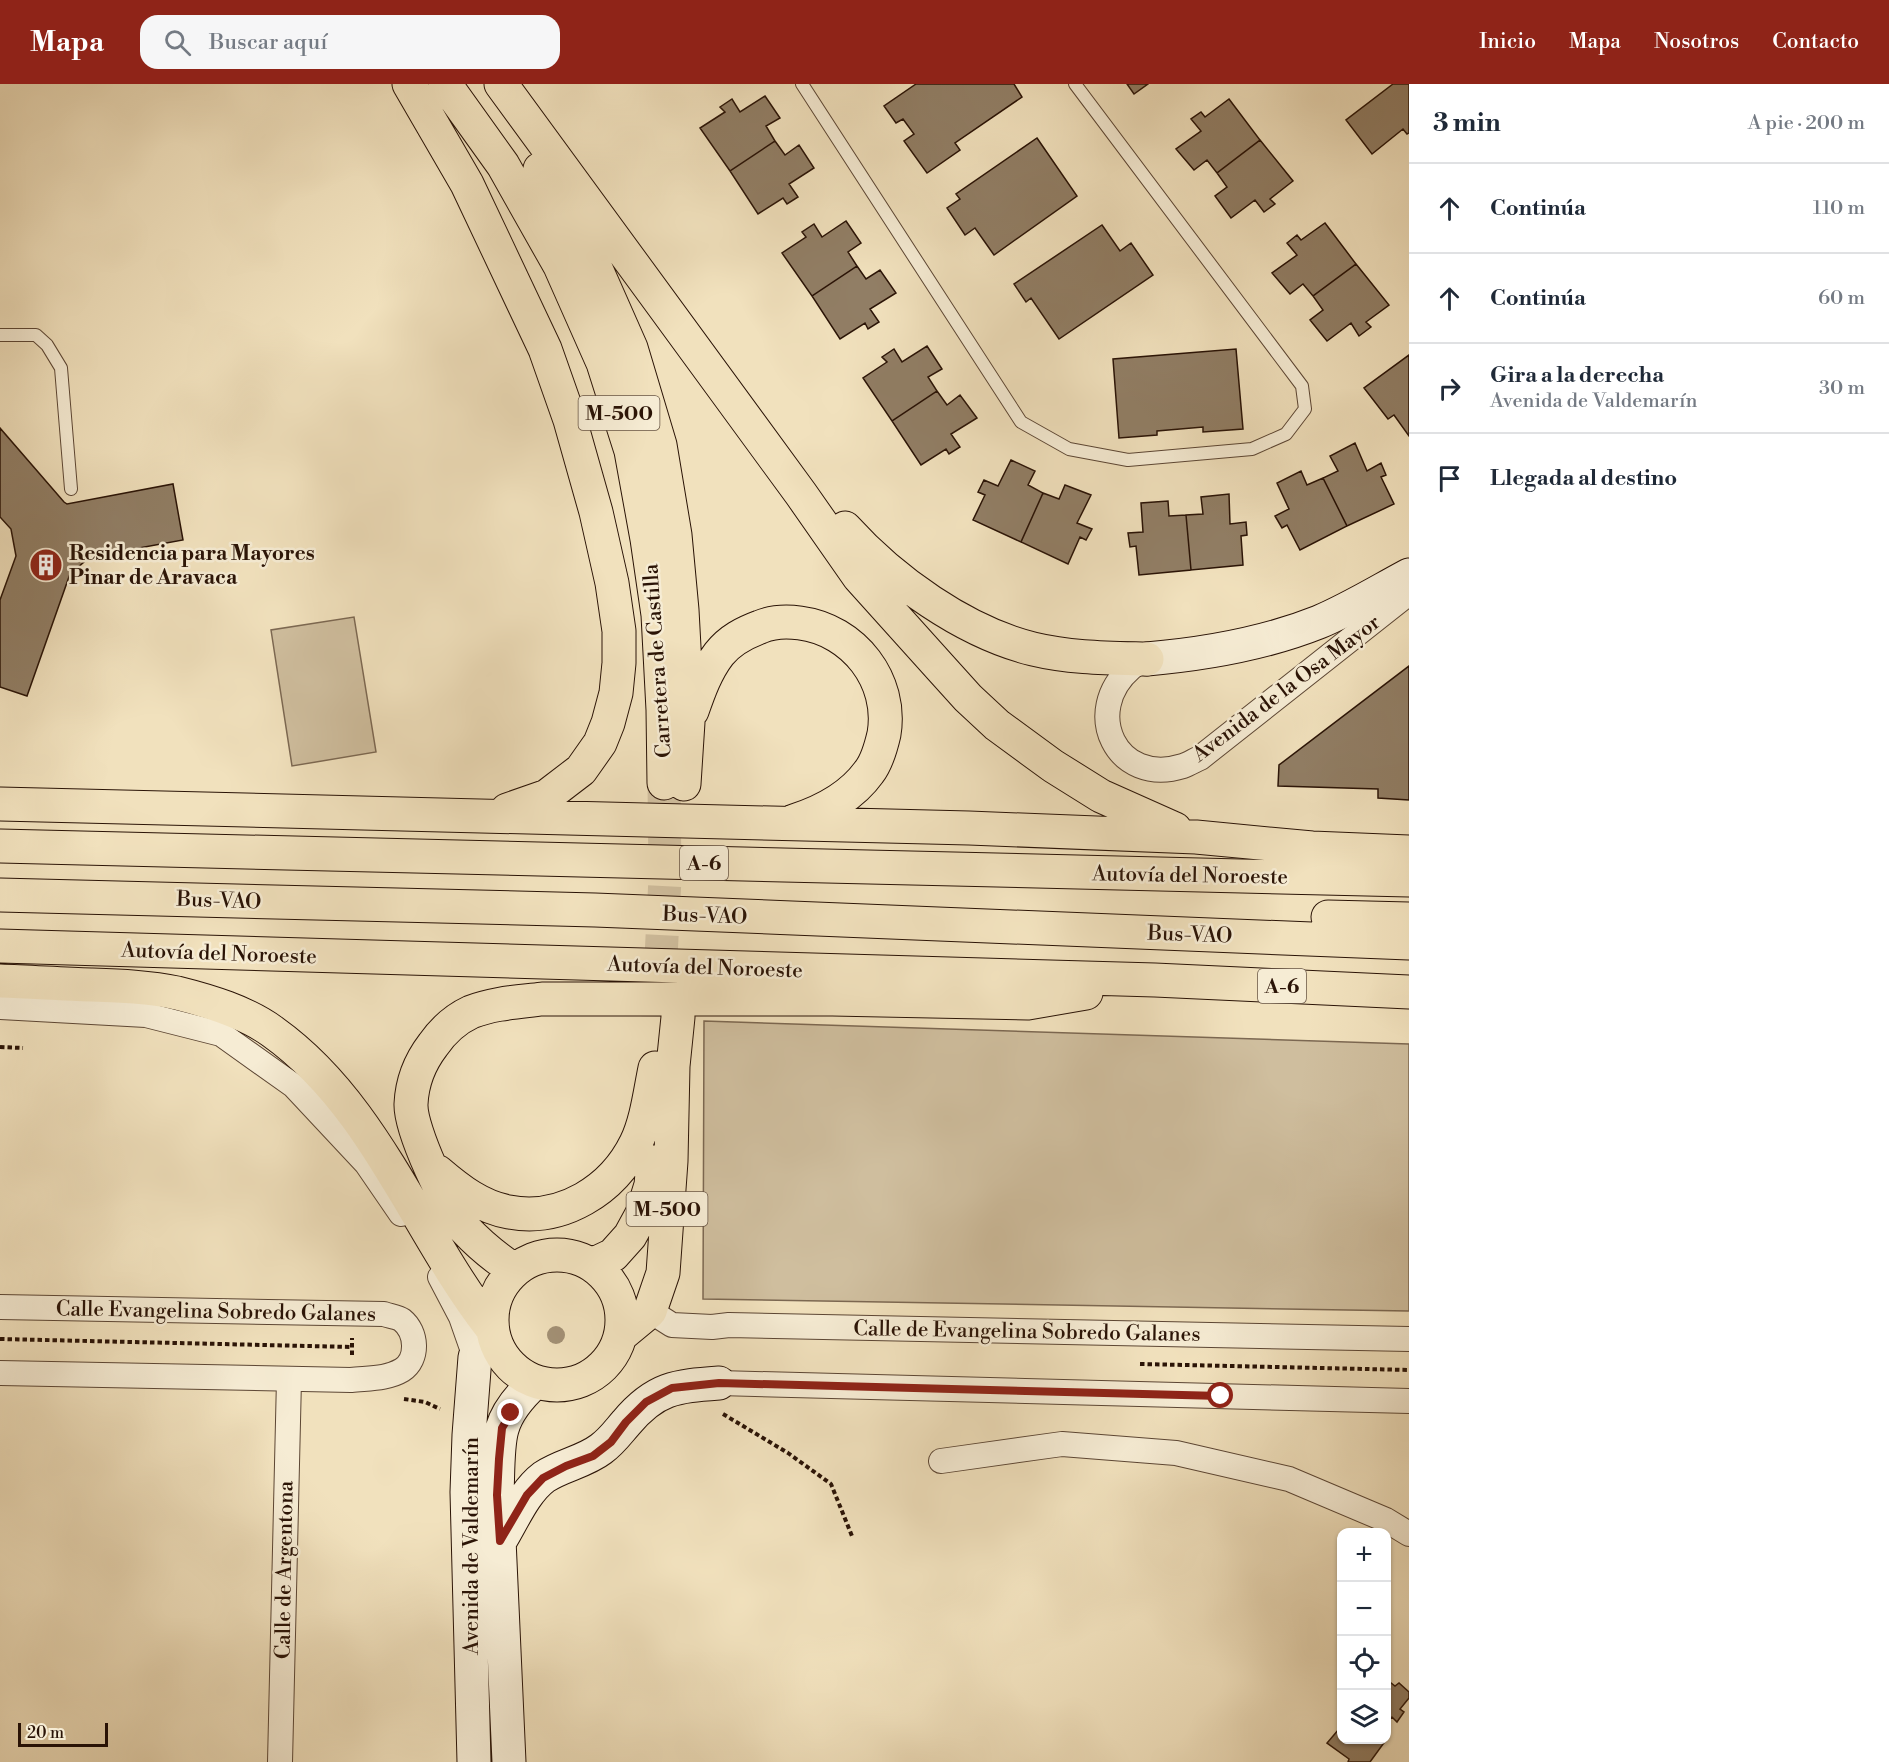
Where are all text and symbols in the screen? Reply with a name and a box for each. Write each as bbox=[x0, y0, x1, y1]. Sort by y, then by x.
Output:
search box bbox=[140, 15, 560, 69]
text: Mapa bbox=[30, 25, 104, 60]
icon: search bbox=[161, 26, 194, 59]
text: Buscar aquí bbox=[209, 29, 328, 56]
text: Inicio bbox=[1479, 29, 1536, 55]
text: Mapa bbox=[1569, 29, 1621, 55]
text: Nosotros bbox=[1654, 29, 1739, 55]
text: Contacto bbox=[1772, 29, 1859, 55]
text: 3 min bbox=[1433, 107, 1501, 139]
text: A pie · 200 m bbox=[1748, 111, 1865, 136]
icon: ahead bbox=[1433, 192, 1466, 225]
text: Continúa bbox=[1490, 195, 1586, 222]
text: 110 m bbox=[1813, 196, 1865, 221]
icon: ahead bbox=[1433, 282, 1466, 315]
text: Continúa bbox=[1490, 285, 1586, 312]
text: 60 m bbox=[1818, 286, 1865, 311]
text: Gira a la derecha bbox=[1490, 362, 1664, 389]
icon: right bbox=[1433, 372, 1466, 405]
text: 30 m bbox=[1819, 376, 1865, 401]
text: Avenida de Valdemarín bbox=[1490, 389, 1698, 414]
road number: M-500 bbox=[578, 396, 660, 430]
icon: arrive bbox=[1433, 462, 1466, 495]
text: Llegada al destino bbox=[1490, 465, 1677, 492]
place label: Residencia para Mayores Pinar de Aravaca bbox=[69, 541, 315, 591]
building icon: Residencia para Mayores Pinar de Aravaca bbox=[28, 547, 64, 583]
street label: Carretera de Castilla bbox=[638, 563, 678, 759]
street label: Avenida de la Osa Mayor bbox=[1187, 610, 1386, 769]
road number: A-6 bbox=[680, 846, 728, 880]
street label: Autovía del Noroeste bbox=[1091, 861, 1288, 891]
street label: Bus-VAO bbox=[175, 886, 262, 915]
street label: Bus-VAO bbox=[661, 901, 748, 930]
street label: Bus-VAO bbox=[1146, 920, 1233, 949]
street label: Autovía del Noroeste bbox=[120, 938, 317, 970]
street label: Autovía del Noroeste bbox=[606, 952, 803, 984]
road number: A-6 bbox=[1258, 969, 1306, 1003]
road number: M-500 bbox=[626, 1192, 708, 1226]
street label: Calle Evangelina Sobredo Galanes bbox=[56, 1296, 376, 1328]
street label: Calle de Evangelina Sobredo Galanes bbox=[853, 1316, 1201, 1348]
route start bbox=[1207, 1382, 1233, 1408]
route end bbox=[497, 1399, 523, 1425]
street label: Avenida de Valdemarín bbox=[459, 1437, 485, 1656]
street label: Calle de Argentona bbox=[270, 1480, 300, 1659]
map controls bbox=[1337, 1528, 1391, 1744]
button: + bbox=[1337, 1528, 1391, 1582]
button: − bbox=[1337, 1582, 1391, 1636]
button: locate bbox=[1337, 1636, 1391, 1690]
button: layers bbox=[1337, 1690, 1391, 1744]
scale bar bbox=[18, 1720, 108, 1748]
text: 20 m bbox=[27, 1723, 64, 1743]

